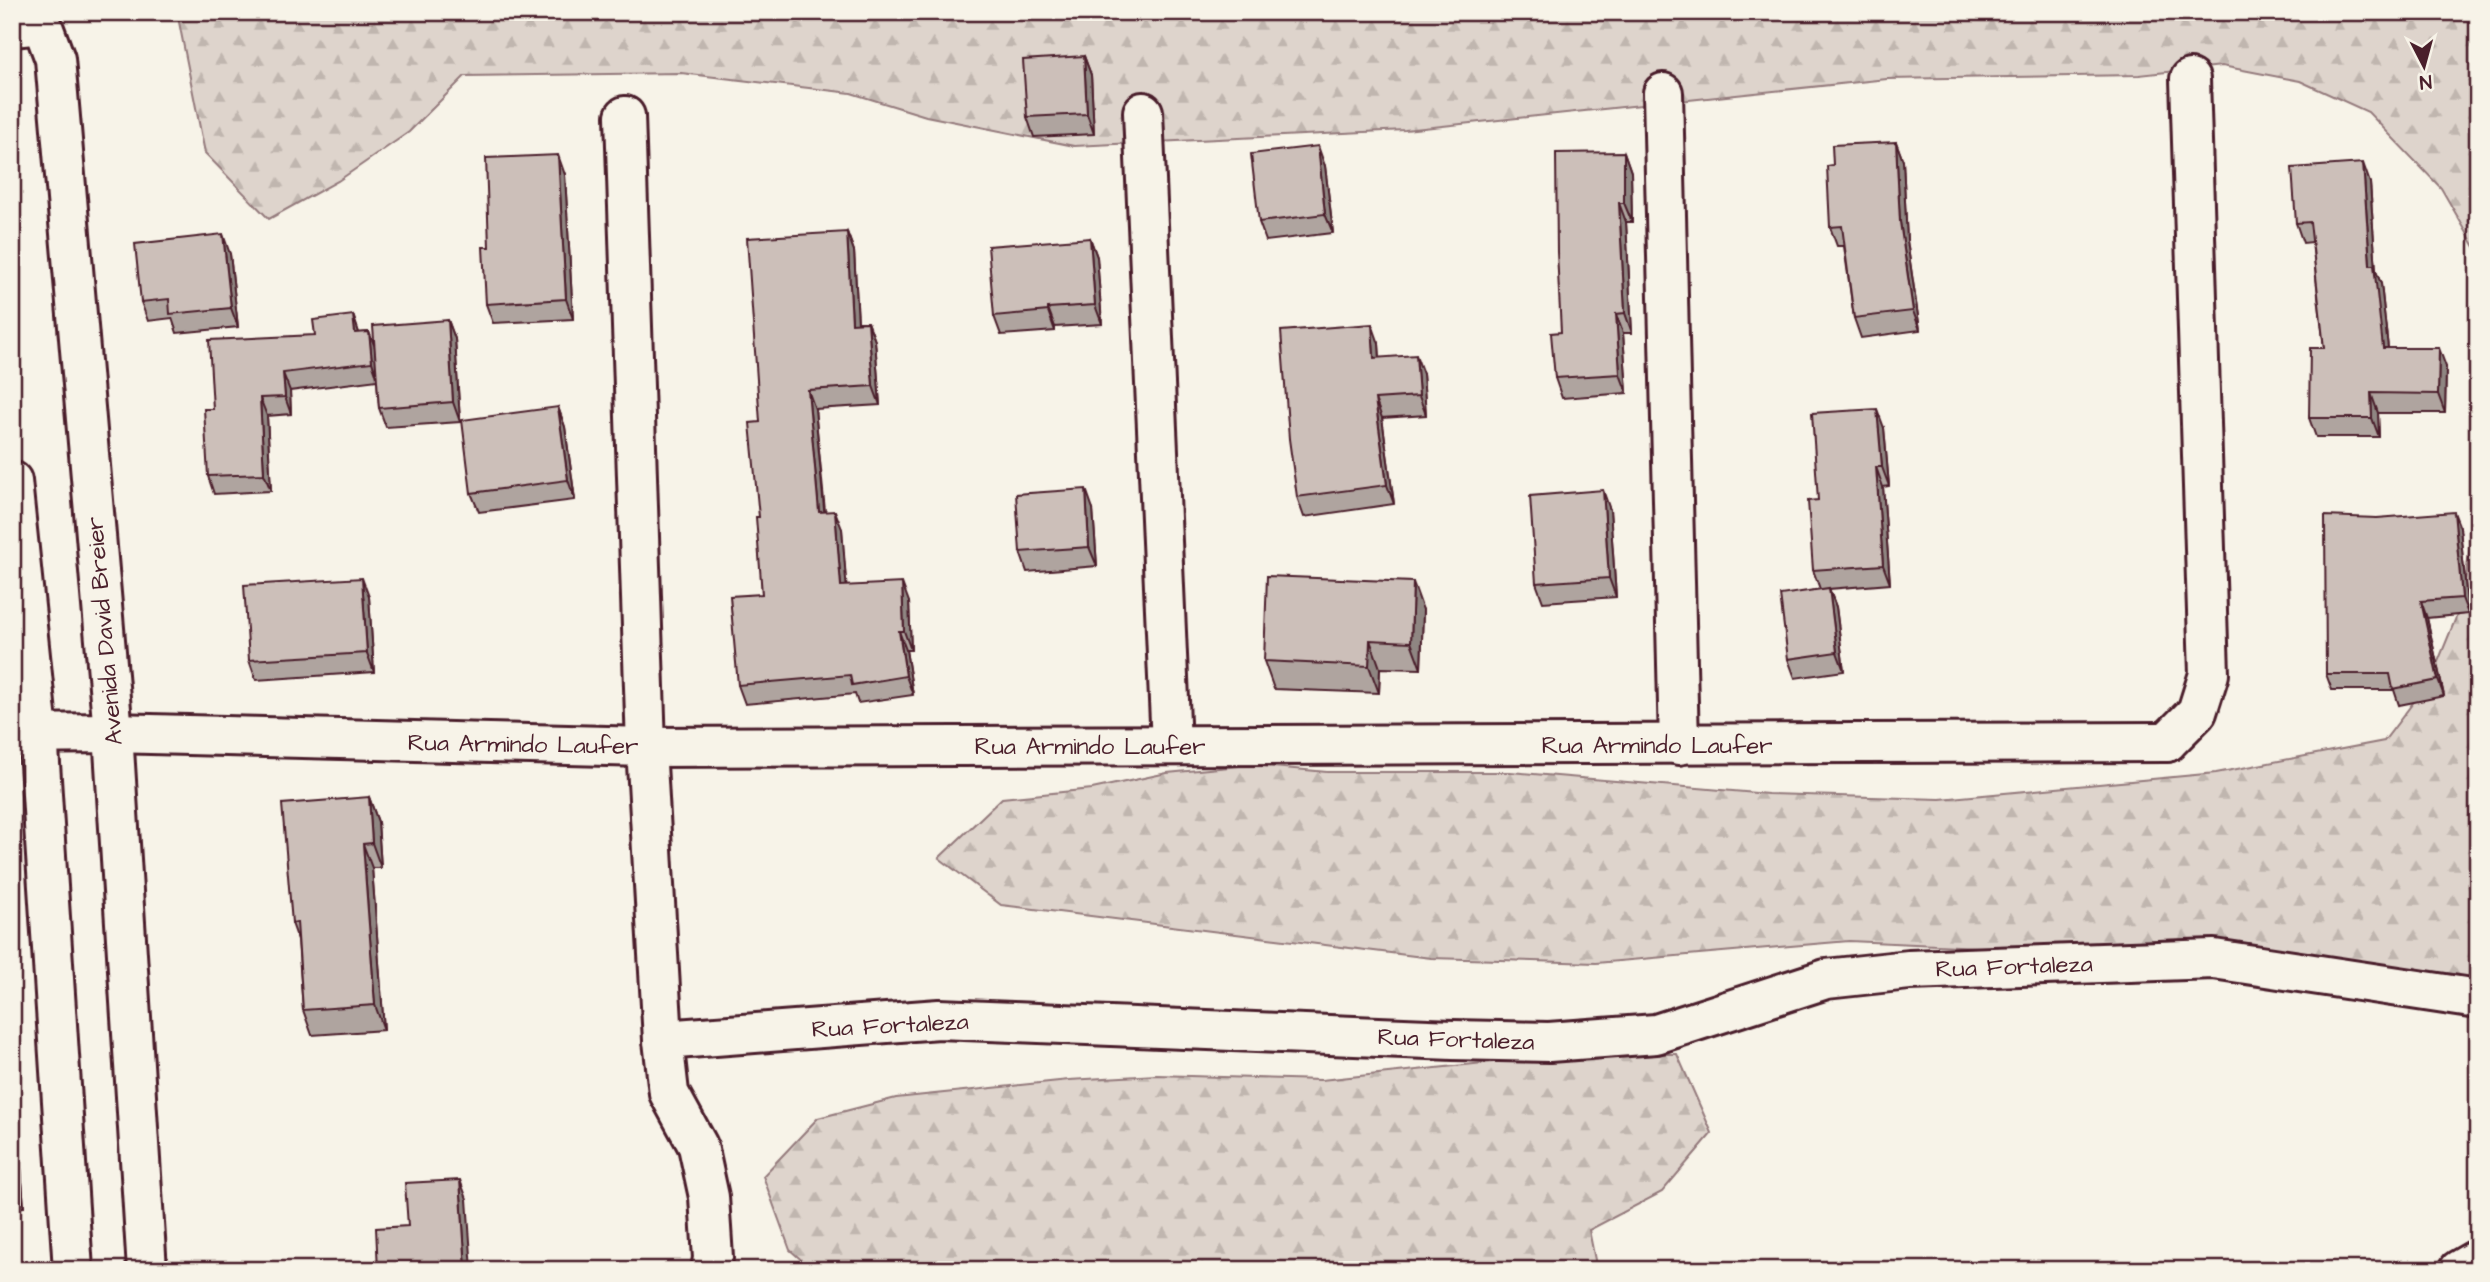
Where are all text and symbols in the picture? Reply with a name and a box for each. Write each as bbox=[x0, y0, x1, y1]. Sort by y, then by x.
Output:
north arrow bbox=[2388, 32, 2458, 102]
text: N bbox=[2418, 67, 2433, 95]
street label: Avenida David Breier bbox=[78, 515, 132, 747]
street label: Rua Armindo Laufer bbox=[407, 726, 639, 764]
street label: Rua Armindo Laufer bbox=[1542, 729, 1772, 763]
street label: Rua Armindo Laufer bbox=[975, 730, 1205, 764]
street label: Rua Fortaleza bbox=[1935, 947, 2093, 987]
street label: Rua Fortaleza bbox=[811, 1005, 969, 1047]
street label: Rua Fortaleza bbox=[1377, 1020, 1535, 1060]

